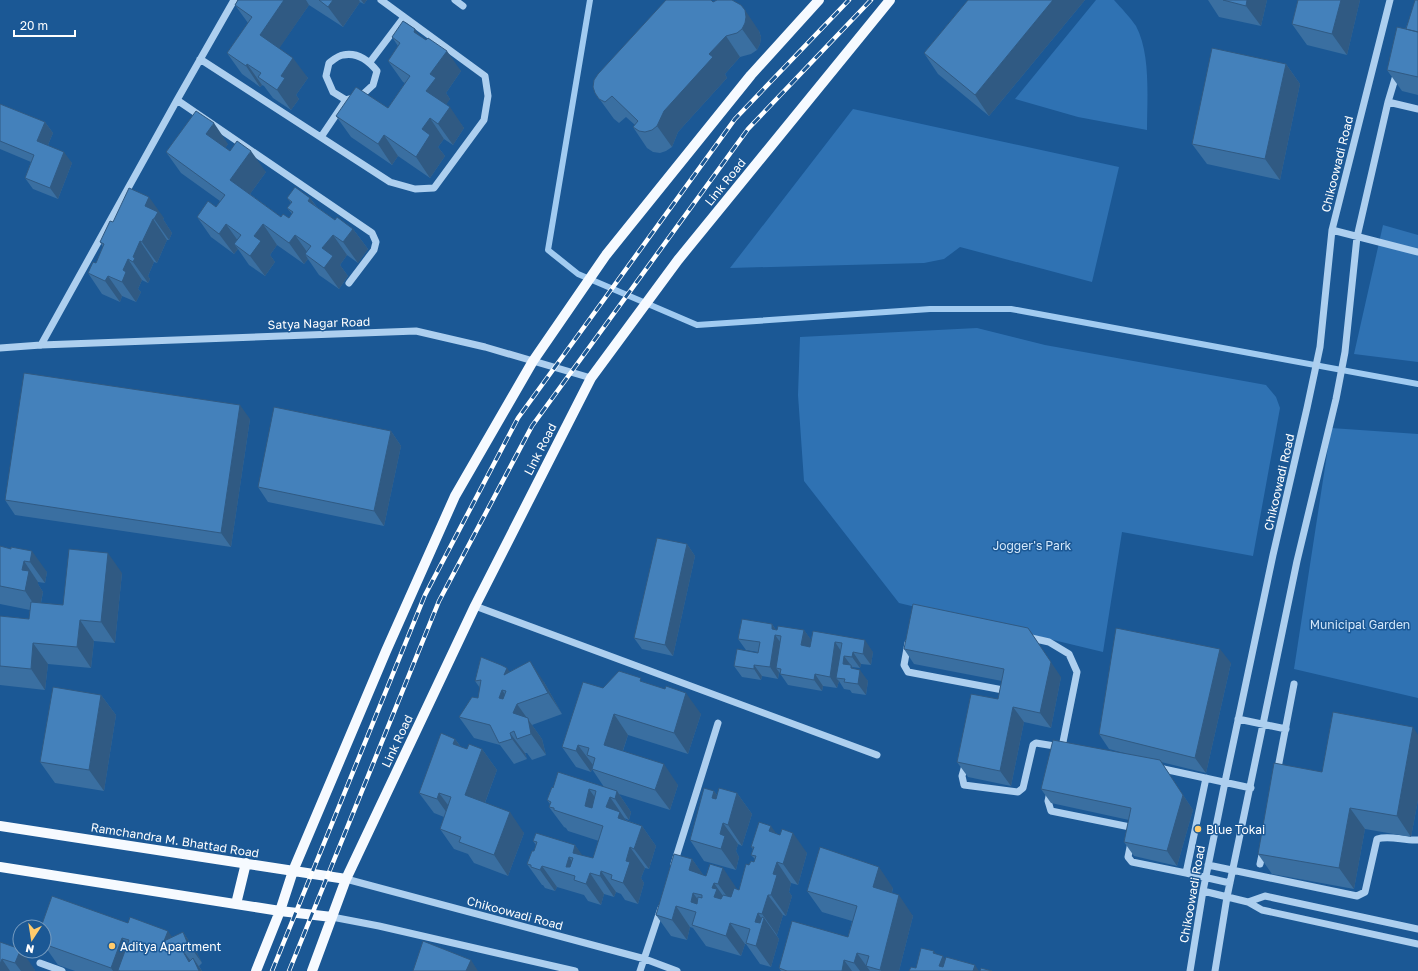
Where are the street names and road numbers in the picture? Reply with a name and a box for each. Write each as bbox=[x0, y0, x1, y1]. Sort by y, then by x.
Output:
street label: Chikoowadi Road bbox=[1318, 114, 1356, 214]
street label: Link Road bbox=[701, 155, 749, 209]
street label: Satya Nagar Road bbox=[267, 314, 371, 332]
street label: Link Road bbox=[520, 420, 560, 478]
street label: Chikoowadi Road bbox=[1261, 432, 1297, 532]
street label: Link Road bbox=[378, 712, 416, 770]
street label: Ramchandra M. Bhattad Road bbox=[90, 819, 260, 861]
street label: Chikoowadi Road bbox=[1176, 844, 1208, 944]
street label: Chikoowadi Road bbox=[465, 893, 565, 933]

